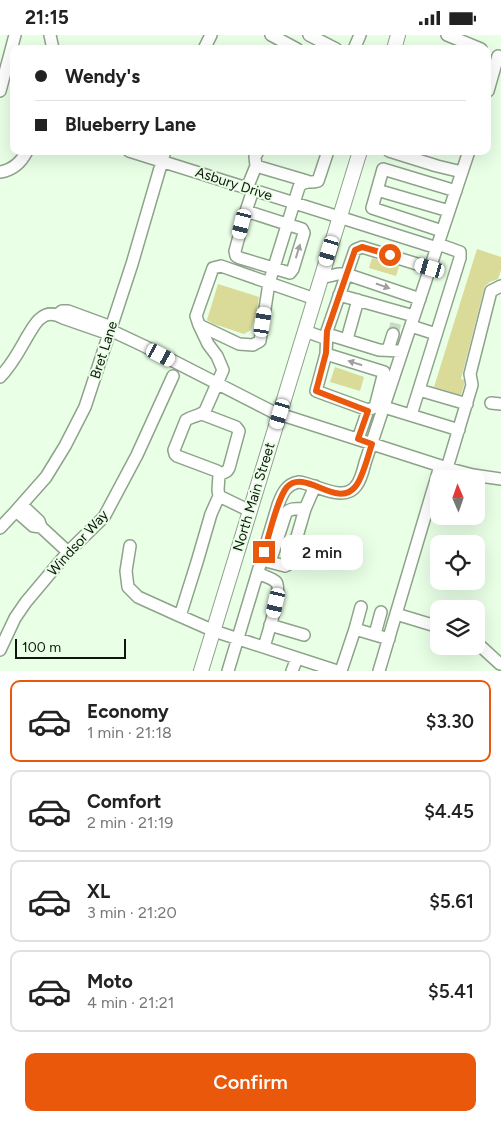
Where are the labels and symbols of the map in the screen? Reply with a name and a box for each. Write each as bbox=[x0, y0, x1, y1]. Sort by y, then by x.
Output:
street label: Asbury Drive bbox=[193, 164, 275, 205]
car bbox=[231, 208, 252, 240]
car bbox=[317, 234, 340, 268]
one-way arrow bbox=[295, 244, 303, 259]
route start bbox=[379, 244, 401, 266]
car bbox=[413, 257, 446, 279]
one-way arrow bbox=[376, 283, 391, 291]
car bbox=[253, 306, 272, 338]
street label: Bret Lane bbox=[87, 319, 121, 381]
car bbox=[144, 341, 177, 369]
one-way arrow bbox=[347, 358, 362, 366]
car bbox=[268, 397, 291, 431]
street label: North Main Street bbox=[229, 441, 279, 553]
north arrow bbox=[430, 470, 485, 525]
street label: Windsor Way bbox=[44, 506, 112, 579]
callout: 2 min bbox=[282, 535, 364, 569]
route end bbox=[253, 541, 275, 563]
car bbox=[265, 587, 286, 619]
scale bar bbox=[15, 636, 126, 659]

